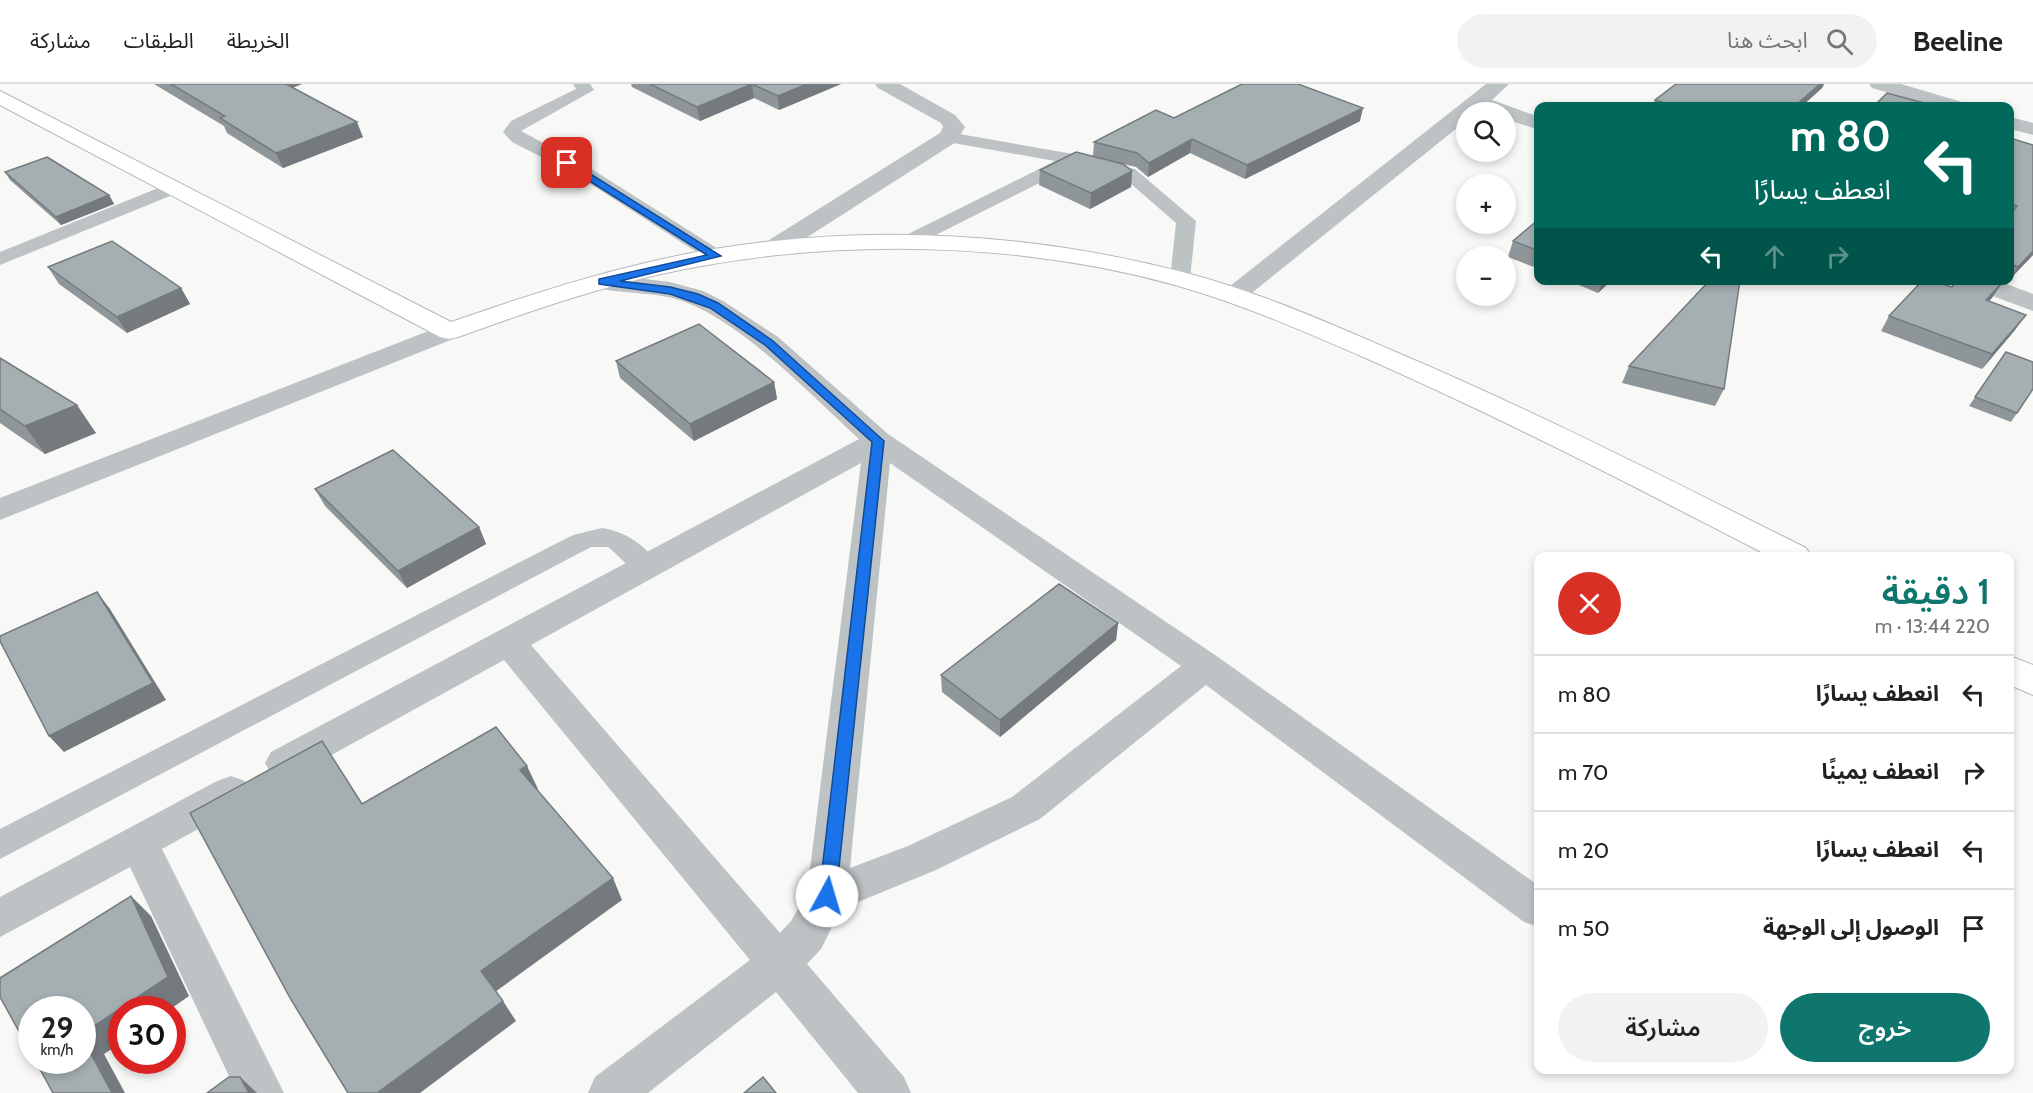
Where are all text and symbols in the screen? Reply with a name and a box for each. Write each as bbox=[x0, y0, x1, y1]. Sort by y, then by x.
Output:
search box bbox=[1457, 14, 1877, 68]
text: Beeline bbox=[1913, 24, 2003, 58]
icon: search bbox=[1823, 25, 1856, 58]
text: ابحث هنا bbox=[1727, 27, 1808, 54]
text: مشاركة bbox=[30, 28, 91, 53]
text: الطبقات bbox=[124, 28, 194, 53]
text: الخريطة bbox=[227, 28, 290, 53]
map controls bbox=[1456, 102, 1516, 306]
button: search bbox=[1456, 102, 1516, 162]
text: 80 m bbox=[1790, 110, 1891, 162]
icon: left bbox=[1912, 126, 1990, 204]
pin bbox=[541, 137, 592, 188]
icon: arrive bbox=[550, 146, 583, 179]
text: انعطف يسارًا bbox=[1754, 173, 1891, 206]
button: + bbox=[1456, 174, 1516, 234]
icon: left bbox=[1695, 240, 1728, 273]
icon: ahead bbox=[1758, 240, 1791, 273]
icon: right bbox=[1821, 240, 1854, 273]
button: − bbox=[1456, 246, 1516, 306]
text: 1 دقيقة bbox=[1882, 569, 1990, 613]
button: close bbox=[1558, 572, 1621, 635]
text: 220 m · 13:44 bbox=[1875, 614, 1990, 638]
icon: left bbox=[1957, 678, 1990, 711]
text: انعطف يسارًا bbox=[1816, 680, 1939, 707]
text: 80 m bbox=[1558, 681, 1611, 708]
icon: right bbox=[1957, 756, 1990, 789]
text: انعطف يمينًا bbox=[1822, 758, 1939, 785]
text: 70 m bbox=[1558, 759, 1608, 786]
icon: left bbox=[1957, 834, 1990, 867]
text: انعطف يسارًا bbox=[1816, 836, 1939, 863]
text: 20 m bbox=[1558, 837, 1609, 864]
position arrow bbox=[795, 864, 859, 928]
icon: arrive bbox=[1957, 912, 1990, 945]
text: الوصول إلى الوجهة bbox=[1763, 914, 1939, 941]
text: 50 m bbox=[1558, 915, 1610, 942]
button: مشاركة bbox=[1558, 993, 1768, 1062]
button: خروج bbox=[1780, 993, 1990, 1062]
speed limit sign: 30 bbox=[108, 996, 186, 1074]
text: 29 bbox=[41, 1009, 73, 1046]
text: km/h bbox=[41, 1041, 73, 1059]

